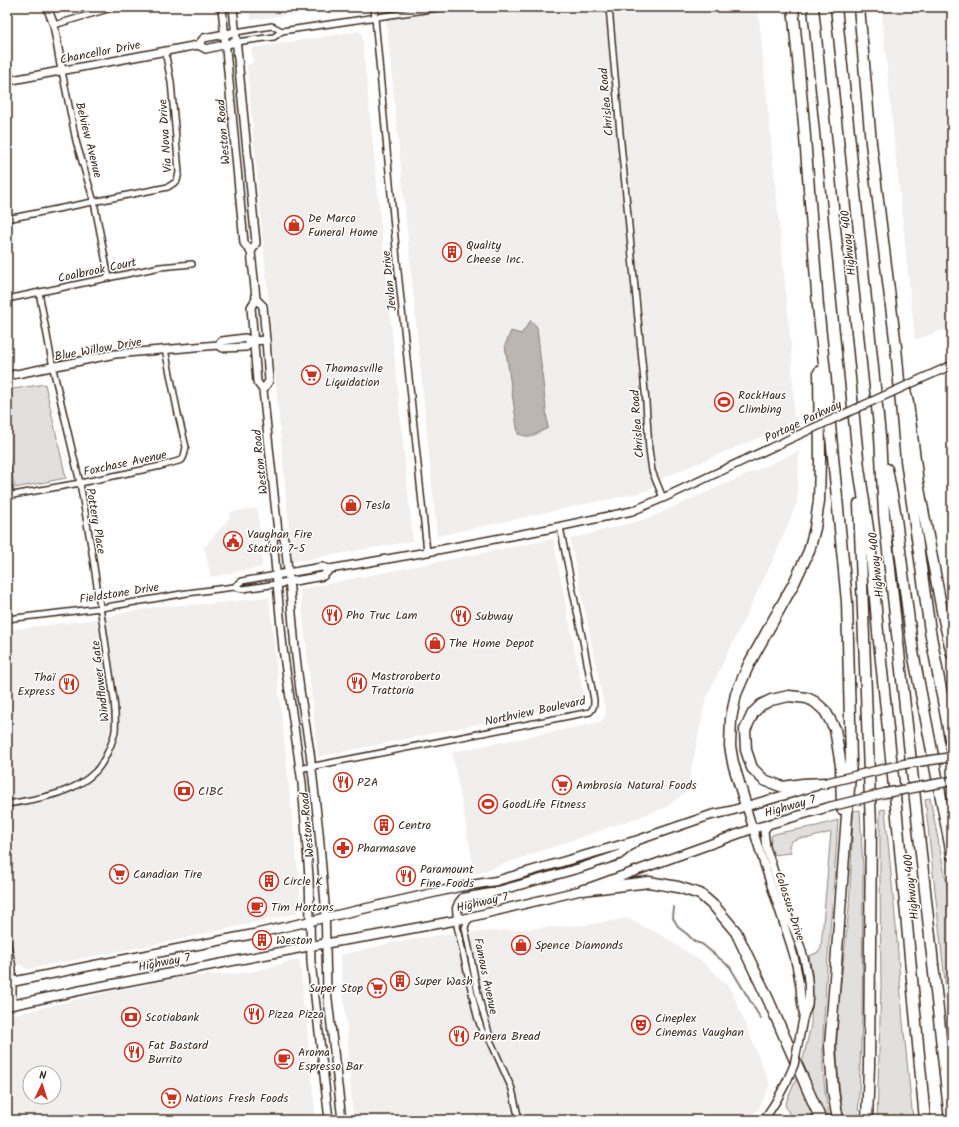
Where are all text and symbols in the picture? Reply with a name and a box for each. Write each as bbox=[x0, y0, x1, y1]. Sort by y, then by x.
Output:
street label: Chancellor Drive bbox=[58, 35, 142, 70]
street label: Chrislea Road bbox=[594, 66, 619, 137]
street label: Via Nova Drive bbox=[153, 98, 178, 173]
street label: Weston Road bbox=[211, 98, 236, 165]
street label: Belview Avenue bbox=[70, 100, 107, 181]
place label: De Marco Funeral Home bbox=[308, 209, 378, 242]
street label: Highway 400 bbox=[836, 209, 861, 277]
shop icon: De Marco Funeral Home bbox=[283, 214, 305, 236]
place label: Quality Cheese Inc. bbox=[466, 236, 524, 269]
building icon: Quality Cheese Inc. bbox=[441, 241, 463, 263]
street label: Jevlan Drive bbox=[377, 249, 402, 312]
street label: Coalbrook Court bbox=[56, 253, 138, 288]
street label: Blue Willow Drive bbox=[53, 332, 144, 366]
place label: Thomasville Liquidation bbox=[325, 359, 383, 392]
supermarket icon: Thomasville Liquidation bbox=[300, 364, 322, 386]
place label: RockHaus Climbing bbox=[738, 386, 786, 419]
street label: Chrislea Road bbox=[626, 388, 649, 459]
sports icon: RockHaus Climbing bbox=[713, 391, 735, 413]
street label: Portage Parkway bbox=[761, 395, 845, 448]
street label: Weston Road bbox=[248, 428, 273, 495]
street label: Foxchase Avenue bbox=[82, 445, 169, 482]
street label: Pottery Place bbox=[80, 486, 111, 556]
shop icon: Tesla bbox=[340, 494, 362, 516]
place label: Tesla bbox=[365, 496, 391, 515]
place label: Vaughan Fire Station 7-5 bbox=[247, 525, 313, 558]
public building icon: Vaughan Fire Station 7-5 bbox=[222, 530, 244, 552]
street label: Highway 400 bbox=[864, 531, 889, 599]
street label: Fieldstone Drive bbox=[78, 578, 161, 609]
restaurant icon: Pho Truc Lam bbox=[321, 604, 343, 626]
restaurant icon: Subway bbox=[450, 605, 472, 627]
place label: Pho Truc Lam bbox=[346, 606, 418, 625]
place label: Subway bbox=[475, 607, 513, 626]
shop icon: The Home Depot bbox=[424, 632, 446, 654]
place label: The Home Depot bbox=[449, 634, 535, 653]
street label: Windflower Gate bbox=[86, 639, 115, 723]
place label: Mastroroberto Trattoria bbox=[371, 667, 440, 700]
place label: Thaï Express bbox=[18, 668, 56, 701]
restaurant icon: Mastroroberto Trattoria bbox=[346, 672, 368, 694]
restaurant icon: Thaï Express bbox=[58, 673, 80, 695]
street label: Northview Boulevard bbox=[483, 691, 588, 731]
restaurant icon: PZA bbox=[332, 771, 354, 793]
place label: PZA bbox=[357, 773, 378, 792]
supermarket icon: Ambrosia Natural Foods bbox=[551, 774, 573, 796]
place label: Ambrosia Natural Foods bbox=[576, 776, 697, 795]
bank icon: CIBC bbox=[173, 780, 195, 802]
place label: CIBC bbox=[198, 782, 224, 801]
street label: Highway 7 bbox=[762, 790, 819, 823]
street label: Weston Road bbox=[295, 791, 320, 858]
sports icon: GoodLife Fitness bbox=[477, 793, 499, 815]
place label: GoodLife Fitness bbox=[502, 795, 586, 814]
building icon: Centro bbox=[373, 814, 395, 836]
place label: Centro bbox=[398, 816, 431, 835]
pharmacy icon: Pharmasave bbox=[332, 837, 354, 859]
place label: Pharmasave bbox=[357, 839, 417, 858]
street label: Highway 400 bbox=[899, 853, 924, 921]
place label: Paramount Fine Foods bbox=[420, 860, 474, 893]
supermarket icon: Canadian Tire bbox=[108, 863, 130, 885]
place label: Canadian Tire bbox=[133, 865, 203, 884]
restaurant icon: Paramount Fine Foods bbox=[395, 865, 417, 887]
street label: Colossus Drive bbox=[769, 869, 810, 944]
building icon: Circle K bbox=[258, 870, 280, 892]
place label: Circle K bbox=[283, 872, 324, 891]
street label: Highway 7 bbox=[454, 887, 510, 918]
cafe icon: Tim Hortons bbox=[246, 896, 268, 918]
place label: Tim Hortons bbox=[271, 898, 334, 917]
building icon: Weston bbox=[251, 929, 273, 951]
place label: Weston bbox=[276, 931, 312, 950]
shop icon: Spence Diamonds bbox=[510, 934, 532, 956]
street label: Famous Avenue bbox=[468, 936, 503, 1017]
place label: Spence Diamonds bbox=[535, 936, 623, 955]
street label: Highway 7 bbox=[136, 948, 192, 977]
building icon: Super Wash bbox=[389, 970, 411, 992]
place label: Super Wash bbox=[414, 972, 473, 991]
supermarket icon: Super Stop bbox=[366, 977, 388, 999]
place label: Super Stop bbox=[309, 979, 363, 998]
restaurant icon: Pizza Pizza bbox=[243, 1003, 265, 1025]
place label: Pizza Pizza bbox=[268, 1005, 324, 1024]
bank icon: Scotiabank bbox=[120, 1006, 142, 1028]
place label: Scotiabank bbox=[145, 1008, 200, 1027]
place label: Cineplex Cinemas Vaughan bbox=[655, 1009, 744, 1042]
theatre icon: Cineplex Cinemas Vaughan bbox=[630, 1014, 652, 1036]
restaurant icon: Panera Bread bbox=[448, 1025, 470, 1047]
place label: Panera Bread bbox=[473, 1027, 541, 1046]
place label: Fat Bastard Burrito bbox=[148, 1036, 209, 1069]
restaurant icon: Fat Bastard Burrito bbox=[123, 1041, 145, 1063]
place label: Aroma Espresso Bar bbox=[298, 1043, 364, 1076]
cafe icon: Aroma Espresso Bar bbox=[273, 1048, 295, 1070]
north arrow bbox=[22, 1065, 62, 1105]
text: N bbox=[39, 1067, 47, 1085]
supermarket icon: Nations Fresh Foods bbox=[160, 1087, 182, 1109]
place label: Nations Fresh Foods bbox=[185, 1089, 288, 1108]

